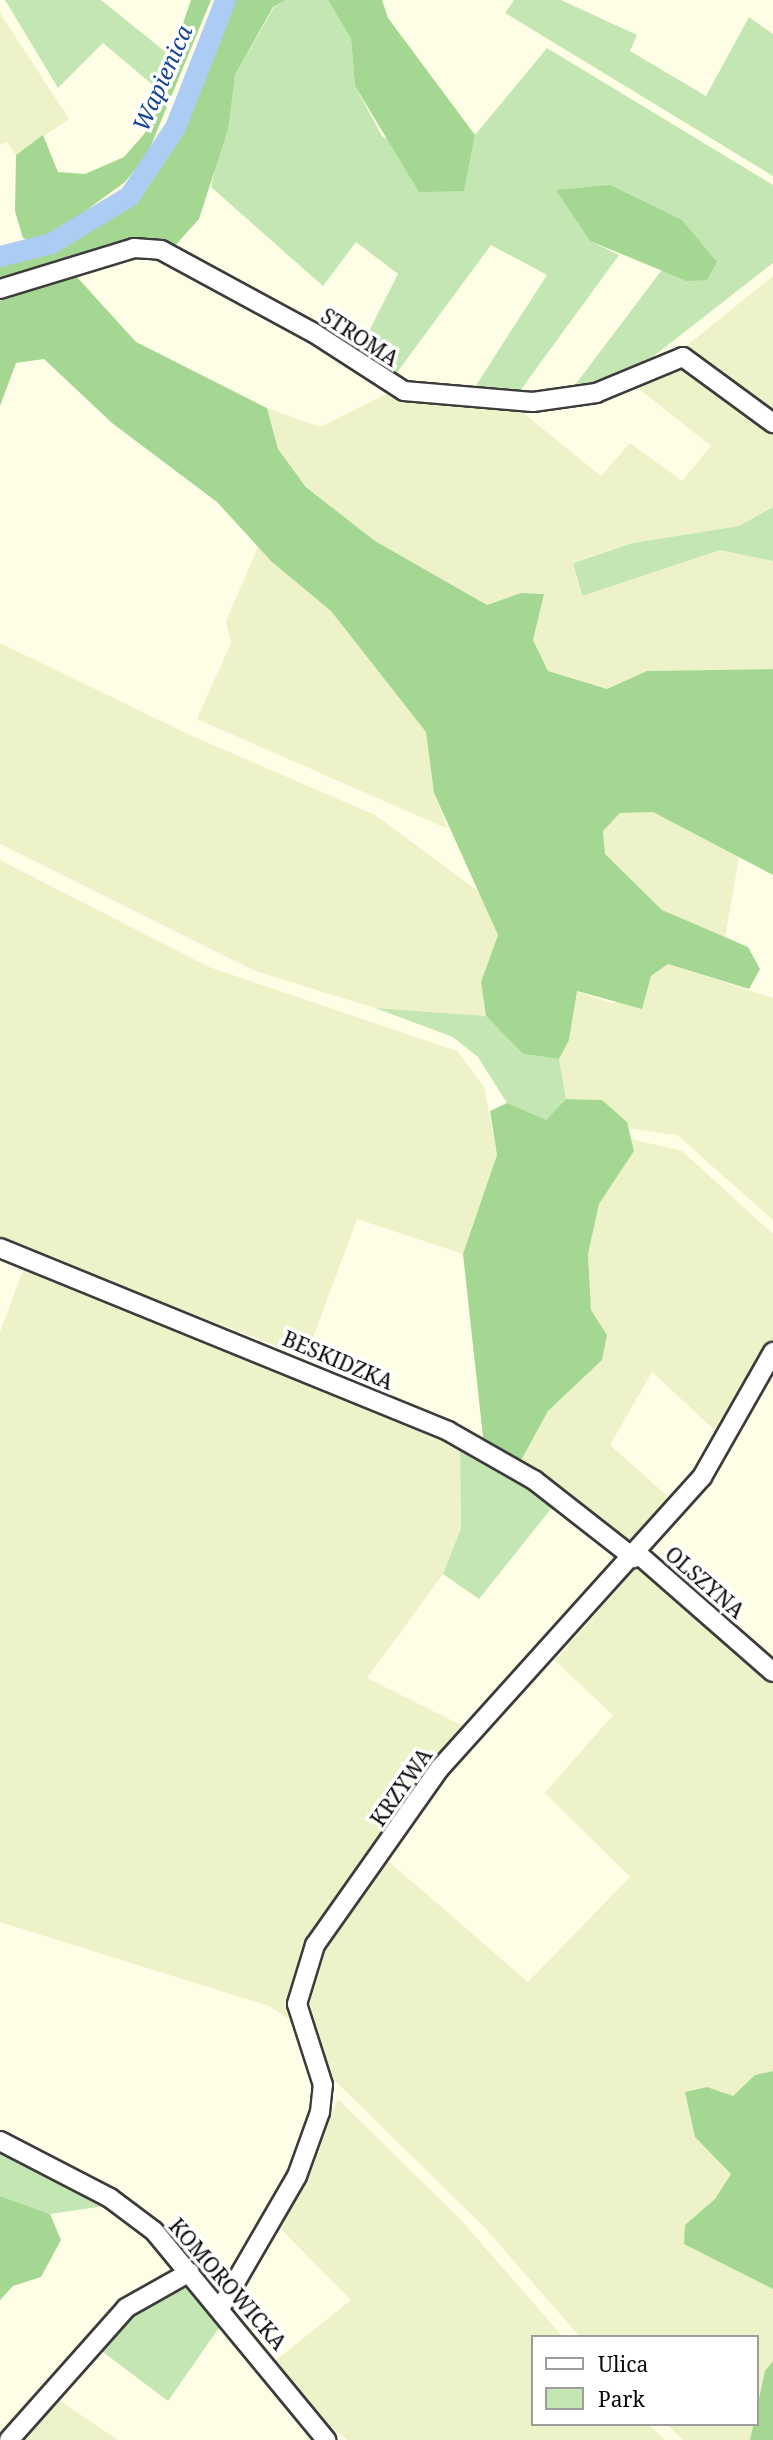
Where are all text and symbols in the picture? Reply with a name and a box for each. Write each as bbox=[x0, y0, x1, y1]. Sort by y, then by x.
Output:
water label: Wapienica bbox=[126, 21, 198, 135]
street label: STROMA bbox=[317, 303, 403, 371]
street label: BESKIDZKA bbox=[279, 1325, 397, 1395]
street label: OLSZYNA bbox=[660, 1541, 750, 1623]
street label: KRZYWA bbox=[365, 1743, 437, 1831]
street label: KOMOROWICKA bbox=[164, 2213, 292, 2355]
legend bbox=[532, 2335, 759, 2426]
text: Ulica bbox=[598, 2350, 648, 2378]
text: Park bbox=[598, 2385, 645, 2413]

